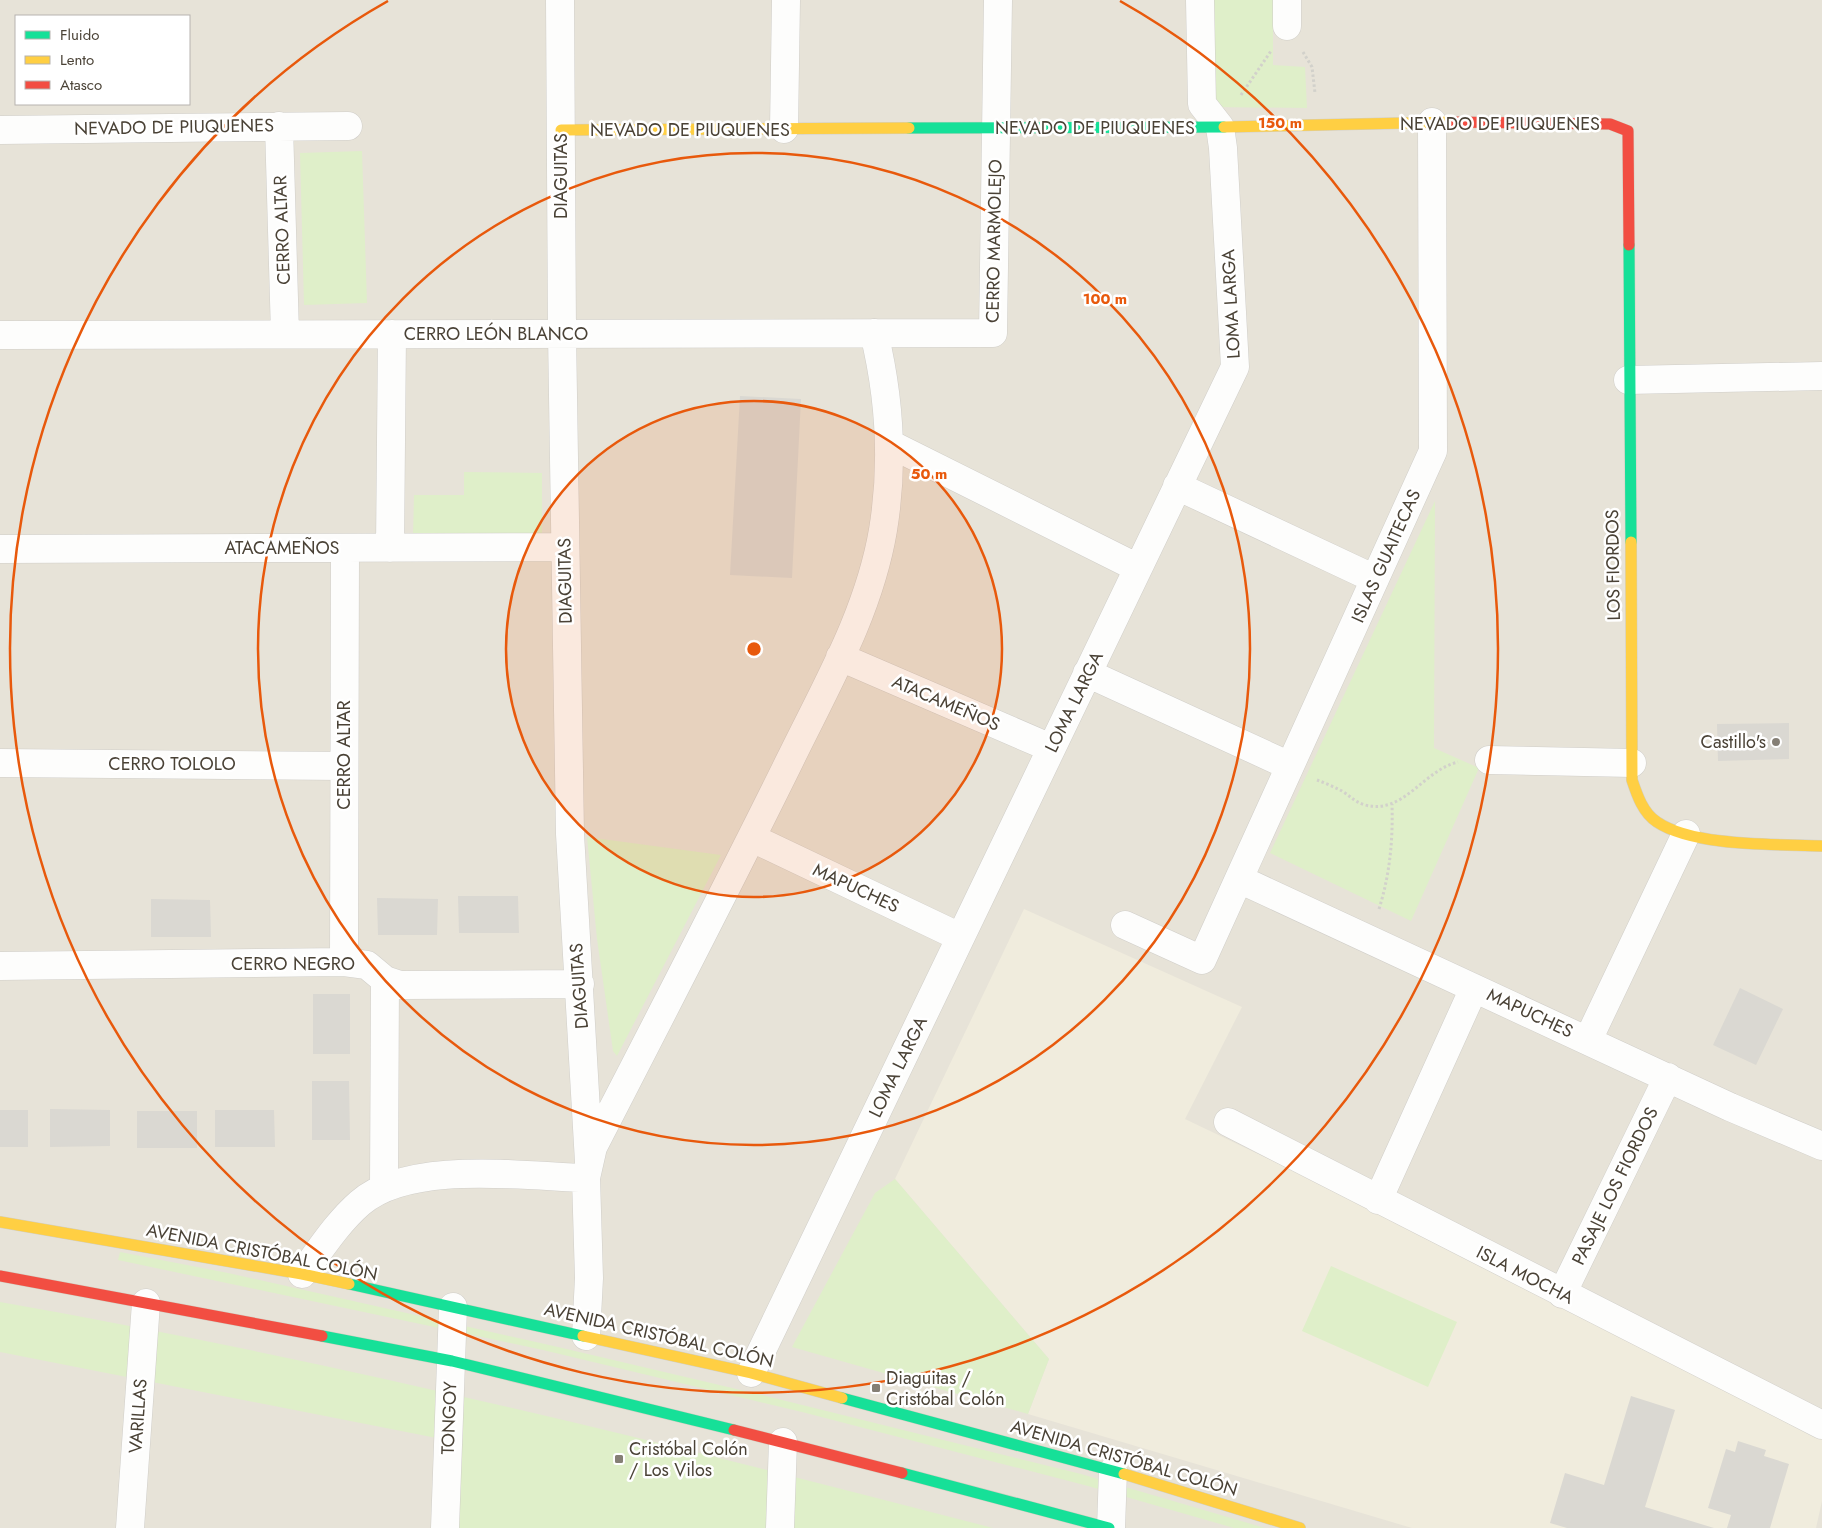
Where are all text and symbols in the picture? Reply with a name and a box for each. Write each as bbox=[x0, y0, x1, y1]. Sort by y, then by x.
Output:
legend bbox=[15, 15, 190, 105]
text: Fluido bbox=[60, 24, 99, 46]
text: Lento bbox=[60, 49, 94, 71]
text: Atasco bbox=[60, 74, 102, 96]
street label: NEVADO DE PIUQUENES bbox=[1400, 111, 1600, 137]
street label: NEVADO DE PIUQUENES bbox=[74, 112, 274, 142]
text: 150 m bbox=[1258, 112, 1302, 134]
street label: NEVADO DE PIUQUENES bbox=[995, 115, 1195, 141]
street label: NEVADO DE PIUQUENES bbox=[590, 117, 790, 143]
street label: DIAGUITAS bbox=[548, 133, 574, 219]
street label: CERRO MARMOLEJO bbox=[980, 159, 1008, 323]
street label: CERRO ALTAR bbox=[267, 175, 297, 285]
street label: LOMA LARGA bbox=[1215, 249, 1247, 359]
text: 100 m bbox=[1083, 288, 1127, 310]
street label: CERRO LEÓN BLANCO bbox=[404, 321, 588, 347]
text: 50 m bbox=[911, 463, 947, 485]
street label: ISLAS GUAITECAS bbox=[1345, 485, 1427, 627]
street label: LOS FIORDOS bbox=[1599, 509, 1627, 621]
street label: ATACAMEÑOS bbox=[225, 535, 340, 561]
street label: DIAGUITAS bbox=[551, 538, 579, 624]
centre of rings bbox=[745, 640, 763, 658]
street label: LOMA LARGA bbox=[1038, 647, 1110, 757]
street label: ATACAMEÑOS bbox=[888, 669, 1004, 737]
street label: CERRO ALTAR bbox=[331, 700, 357, 810]
place label: Castillo's bbox=[1701, 729, 1766, 755]
marker: Castillo's bbox=[1770, 736, 1782, 748]
street label: CERRO TOLOLO bbox=[108, 751, 236, 777]
street label: MAPUCHES bbox=[809, 857, 904, 919]
street label: DIAGUITAS bbox=[563, 942, 595, 1030]
street label: CERRO NEGRO bbox=[231, 951, 355, 977]
street label: MAPUCHES bbox=[1483, 982, 1578, 1044]
street label: LOMA LARGA bbox=[862, 1012, 934, 1122]
street label: PASAJE LOS FIORDOS bbox=[1565, 1102, 1665, 1269]
street label: AVENIDA CRISTÓBAL COLÓN bbox=[144, 1217, 380, 1287]
street label: ISLA MOCHA bbox=[1472, 1239, 1578, 1311]
street label: AVENIDA CRISTÓBAL COLÓN bbox=[542, 1296, 776, 1374]
place label: Diaguitas / Cristóbal Colón bbox=[886, 1365, 1005, 1412]
street label: VARILLAS bbox=[122, 1378, 154, 1454]
street label: TONGOY bbox=[435, 1380, 463, 1455]
marker: Diaguitas / Cristóbal Colón bbox=[870, 1382, 882, 1394]
street label: AVENIDA CRISTÓBAL COLÓN bbox=[1007, 1413, 1241, 1503]
place label: Cristóbal Colón / Los Vilos bbox=[629, 1436, 748, 1483]
marker: Cristóbal Colón / Los Vilos bbox=[613, 1453, 625, 1465]

